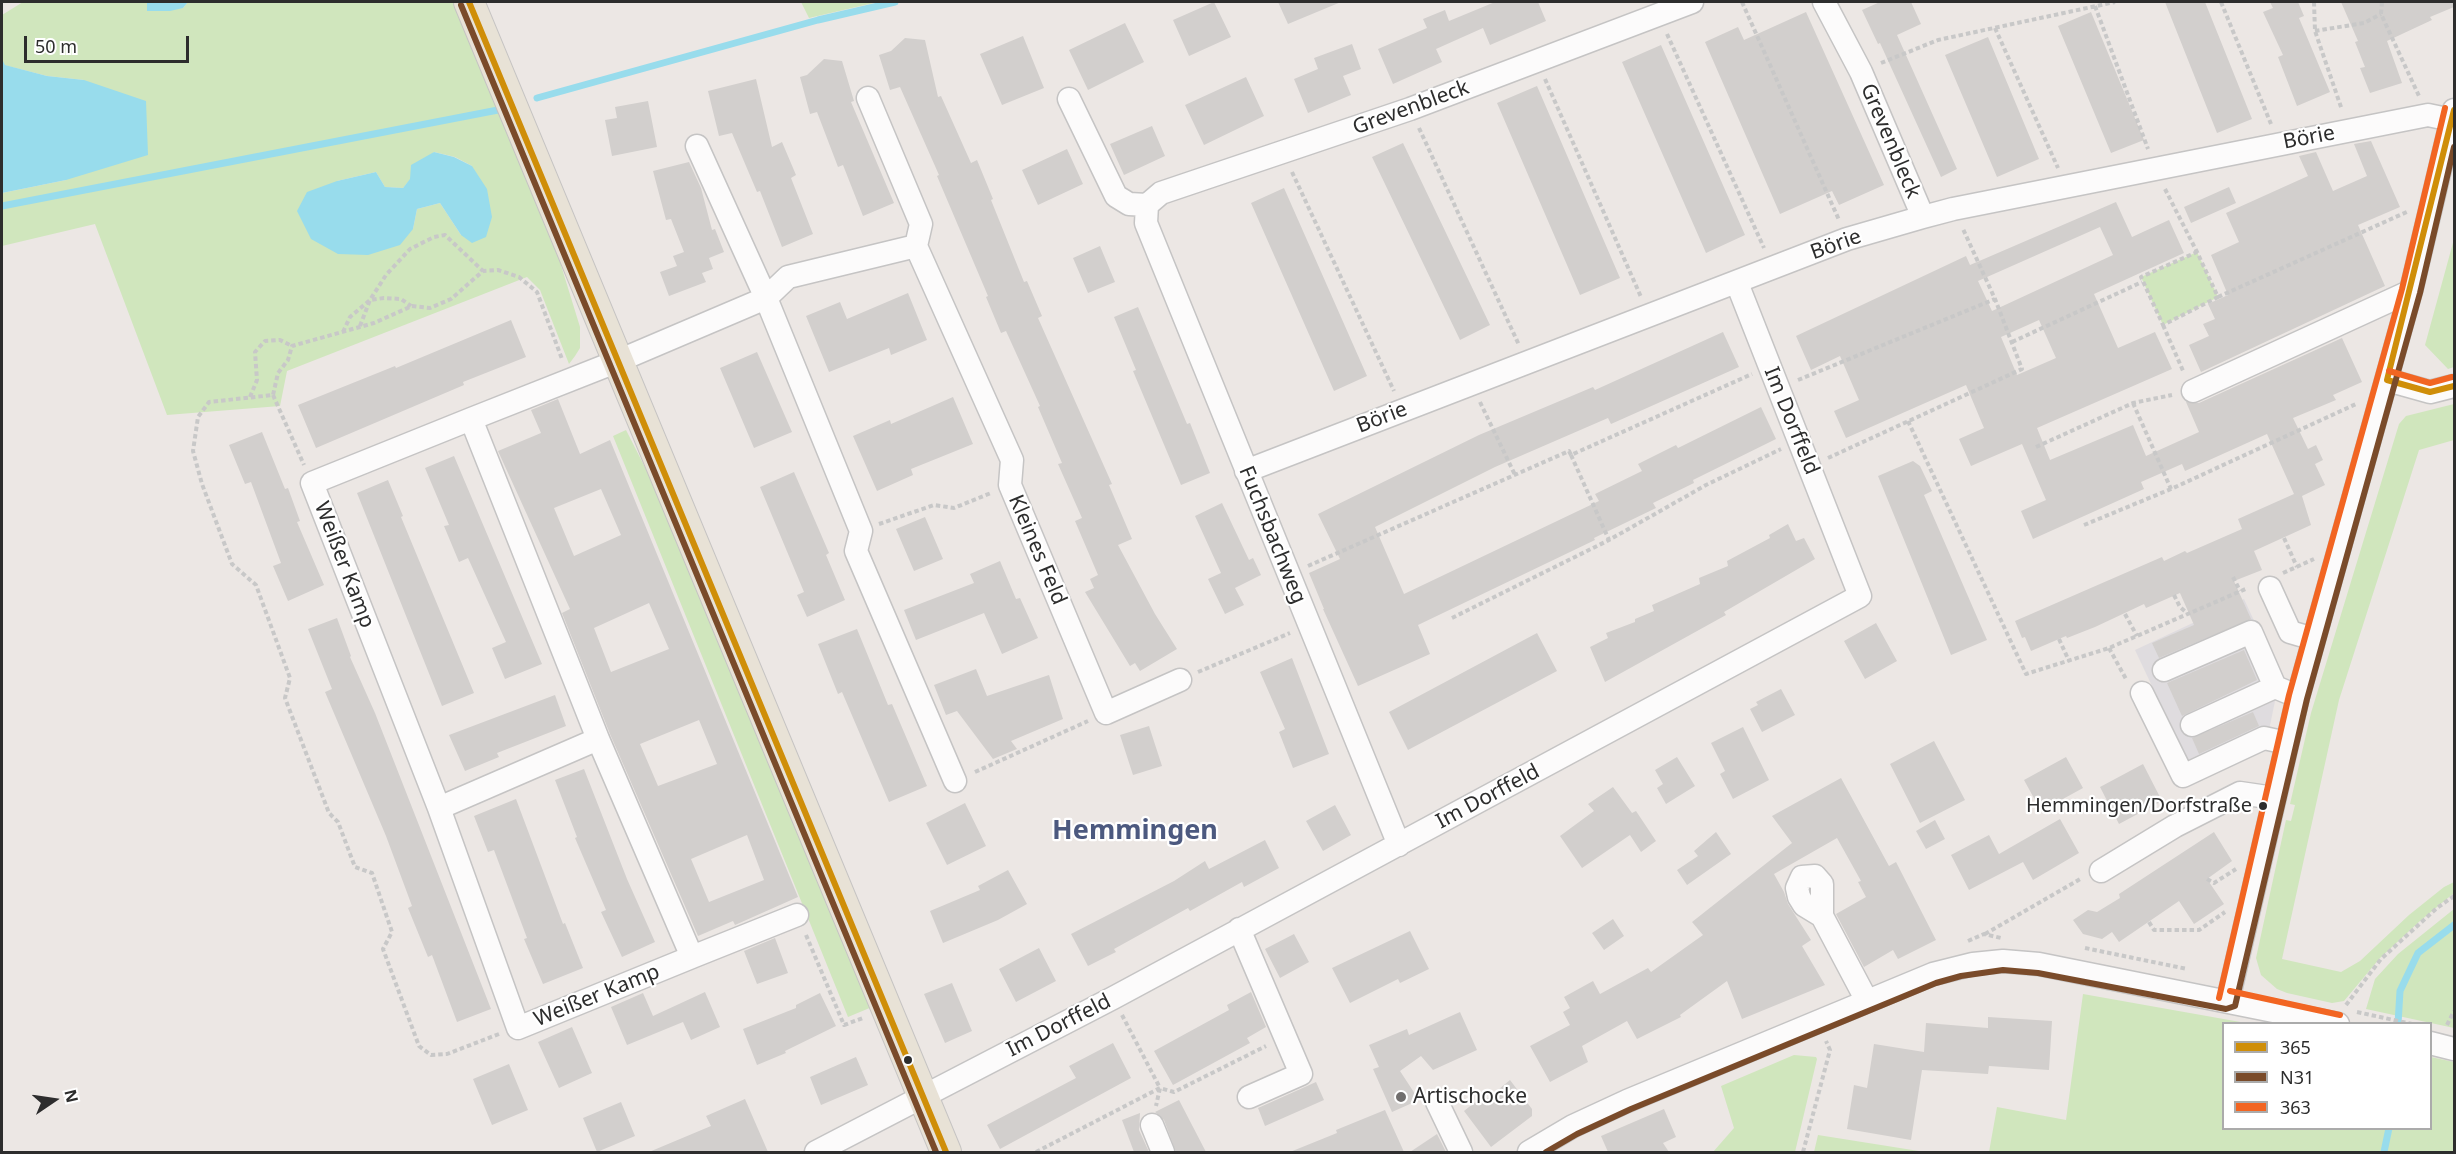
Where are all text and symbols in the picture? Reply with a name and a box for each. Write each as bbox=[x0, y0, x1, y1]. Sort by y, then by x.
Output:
scale bar bbox=[27, 24, 192, 62]
text: 50 m bbox=[35, 34, 77, 58]
street label: Grevenbleck bbox=[1349, 75, 1473, 141]
street label: Grevenbleck bbox=[1855, 80, 1925, 202]
street label: Börie bbox=[2281, 121, 2337, 155]
street label: Börie bbox=[1807, 224, 1865, 266]
street label: Im Dorffeld bbox=[1758, 364, 1824, 478]
street label: Börie bbox=[1353, 397, 1411, 439]
street label: Fuchsbachweg bbox=[1233, 463, 1311, 607]
street label: Kleines Feld bbox=[1003, 491, 1071, 609]
street label: Weißer Kamp bbox=[308, 498, 380, 632]
street label: Im Dorffeld bbox=[1432, 759, 1544, 835]
place label: Hemmingen/Dorfstraße bbox=[2026, 794, 2252, 818]
marker: Hemmingen/Dorfstraße bbox=[2257, 800, 2269, 812]
district label: Hemmingen bbox=[1052, 815, 1218, 847]
street label: Weißer Kamp bbox=[531, 959, 663, 1033]
street label: Im Dorffeld bbox=[1003, 989, 1115, 1063]
legend bbox=[2222, 1022, 2432, 1130]
text: 365 bbox=[2280, 1035, 2311, 1059]
unlabelled marker bbox=[902, 1054, 914, 1066]
text: N31 bbox=[2280, 1065, 2314, 1089]
north arrow bbox=[24, 1070, 84, 1130]
place label: Artischocke bbox=[1413, 1084, 1527, 1110]
text: N bbox=[59, 1087, 84, 1105]
marker: Artischocke bbox=[1394, 1090, 1408, 1104]
text: 363 bbox=[2280, 1095, 2311, 1119]

